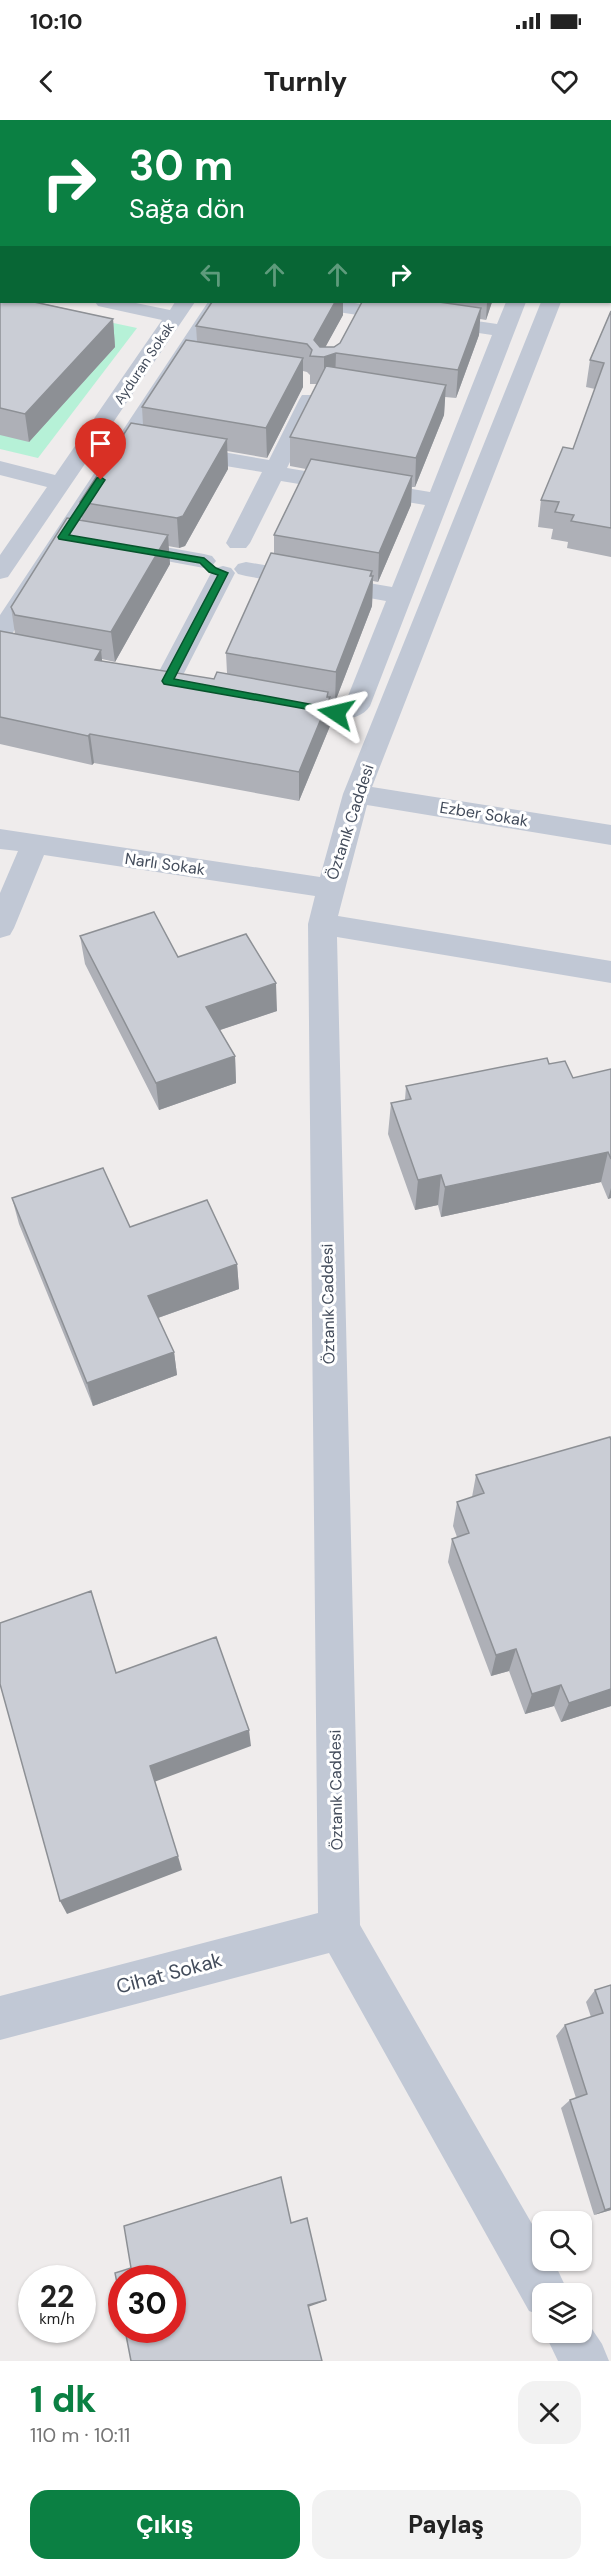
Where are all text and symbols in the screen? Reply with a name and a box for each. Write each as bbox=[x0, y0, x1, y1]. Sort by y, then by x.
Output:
text: 10:10 bbox=[30, 7, 83, 36]
text: Turnly bbox=[264, 64, 347, 99]
icon: back bbox=[30, 65, 63, 98]
icon: heart bbox=[548, 65, 581, 98]
text: 30 m bbox=[129, 138, 233, 193]
icon: right bbox=[30, 144, 108, 222]
text: Sağa dön bbox=[129, 191, 245, 226]
icon: left bbox=[195, 258, 228, 291]
icon: ahead bbox=[258, 258, 291, 291]
icon: ahead bbox=[321, 258, 354, 291]
icon: right bbox=[384, 258, 417, 291]
street label: Ayduran Sokak bbox=[110, 319, 178, 407]
pin bbox=[75, 418, 126, 480]
icon: arrive bbox=[84, 427, 117, 460]
position arrow bbox=[304, 681, 368, 745]
street label: Öztanık Caddesi bbox=[321, 761, 379, 883]
street label: Ezber Sokak bbox=[438, 797, 530, 831]
street label: Narlı Sokak bbox=[124, 848, 206, 880]
street label: Öztanık Caddesi bbox=[316, 1243, 340, 1365]
street label: Öztanık Caddesi bbox=[324, 1729, 348, 1851]
street label: Cihat Sokak bbox=[113, 1946, 225, 2000]
map controls bbox=[532, 2211, 592, 2343]
button: search bbox=[532, 2211, 592, 2271]
speed limit sign: 30 bbox=[108, 2265, 186, 2343]
text: 22 bbox=[40, 2277, 74, 2316]
button: layers bbox=[532, 2283, 592, 2343]
text: km/h bbox=[39, 2309, 75, 2329]
text: 1 dk bbox=[30, 2376, 96, 2423]
button: close bbox=[518, 2381, 581, 2444]
text: 110 m · 10:11 bbox=[30, 2422, 130, 2448]
button: Çıkış bbox=[30, 2490, 300, 2559]
button: Paylaş bbox=[312, 2490, 581, 2559]

